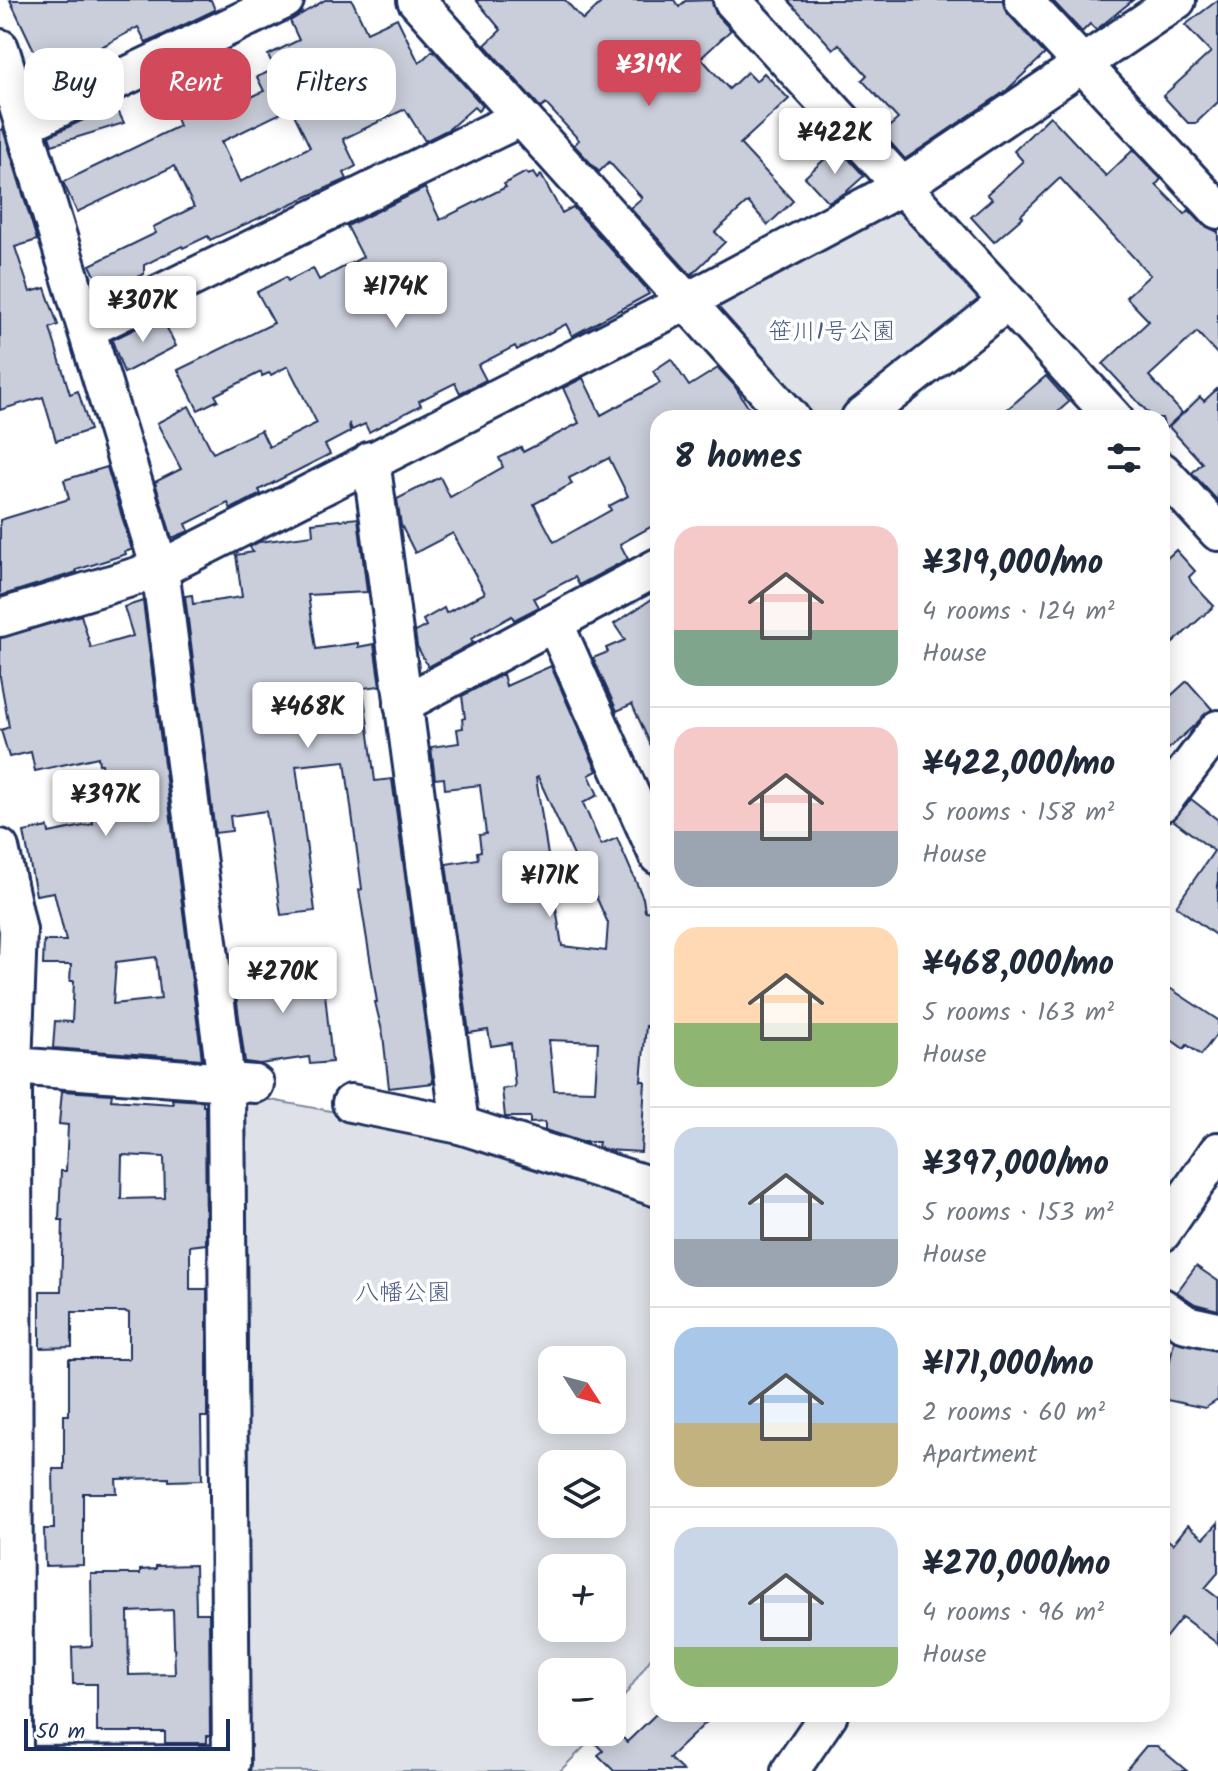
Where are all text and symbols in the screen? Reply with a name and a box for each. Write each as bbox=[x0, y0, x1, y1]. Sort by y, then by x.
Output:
pin: ¥319K bbox=[593, 40, 705, 108]
text: ¥319K bbox=[616, 45, 682, 87]
chip: Buy bbox=[24, 48, 124, 120]
chip: Rent bbox=[140, 48, 251, 120]
chip: Filters bbox=[267, 48, 396, 120]
pin: ¥422K bbox=[779, 108, 891, 176]
text: ¥422K bbox=[797, 113, 873, 155]
pin: ¥174K bbox=[340, 262, 452, 330]
text: ¥174K bbox=[363, 267, 429, 309]
pin: ¥307K bbox=[87, 276, 199, 344]
text: ¥307K bbox=[107, 281, 179, 323]
park label: 笹川1号公園 bbox=[768, 313, 896, 352]
text: 8 homes bbox=[674, 431, 802, 485]
icon: filters bbox=[1102, 436, 1146, 480]
text: ¥319,000/mo bbox=[922, 537, 1103, 591]
icon: home bbox=[738, 558, 834, 654]
text: 4 rooms · 124 m² bbox=[922, 591, 1114, 633]
text: House bbox=[922, 633, 986, 675]
pin: ¥468K bbox=[252, 682, 364, 750]
text: ¥468K bbox=[270, 687, 346, 729]
text: ¥422,000/mo bbox=[922, 738, 1115, 792]
icon: home bbox=[738, 759, 834, 855]
pin: ¥397K bbox=[50, 770, 162, 838]
text: ¥397K bbox=[70, 775, 142, 817]
text: 5 rooms · 158 m² bbox=[922, 792, 1114, 834]
text: House bbox=[922, 834, 986, 876]
pin: ¥171K bbox=[494, 851, 606, 919]
text: ¥171K bbox=[520, 856, 580, 898]
text: ¥468,000/mo bbox=[922, 938, 1114, 992]
pin: ¥270K bbox=[227, 947, 339, 1015]
text: ¥270K bbox=[247, 952, 319, 994]
icon: home bbox=[738, 959, 834, 1055]
text: 5 rooms · 163 m² bbox=[922, 992, 1114, 1034]
text: House bbox=[922, 1034, 986, 1076]
text: ¥397,000/mo bbox=[922, 1138, 1109, 1192]
icon: home bbox=[738, 1159, 834, 1255]
text: 5 rooms · 153 m² bbox=[922, 1192, 1113, 1234]
text: House bbox=[922, 1234, 986, 1276]
park label: 八幡公園 bbox=[355, 1274, 451, 1313]
text: ¥171,000/mo bbox=[922, 1338, 1094, 1392]
north arrow bbox=[538, 1346, 626, 1434]
map controls bbox=[538, 1346, 626, 1746]
icon: home bbox=[738, 1359, 834, 1455]
text: 2 rooms · 60 m² bbox=[922, 1392, 1105, 1434]
text: Apartment bbox=[922, 1434, 1037, 1476]
button: layers bbox=[538, 1450, 626, 1538]
text: ¥270,000/mo bbox=[922, 1538, 1110, 1592]
button: + bbox=[538, 1554, 626, 1642]
icon: home bbox=[738, 1559, 834, 1655]
text: 4 rooms · 96 m² bbox=[922, 1592, 1104, 1634]
text: House bbox=[922, 1634, 986, 1676]
button: − bbox=[538, 1658, 626, 1746]
scale bar bbox=[24, 1715, 230, 1751]
text: 50 m bbox=[36, 1715, 85, 1750]

